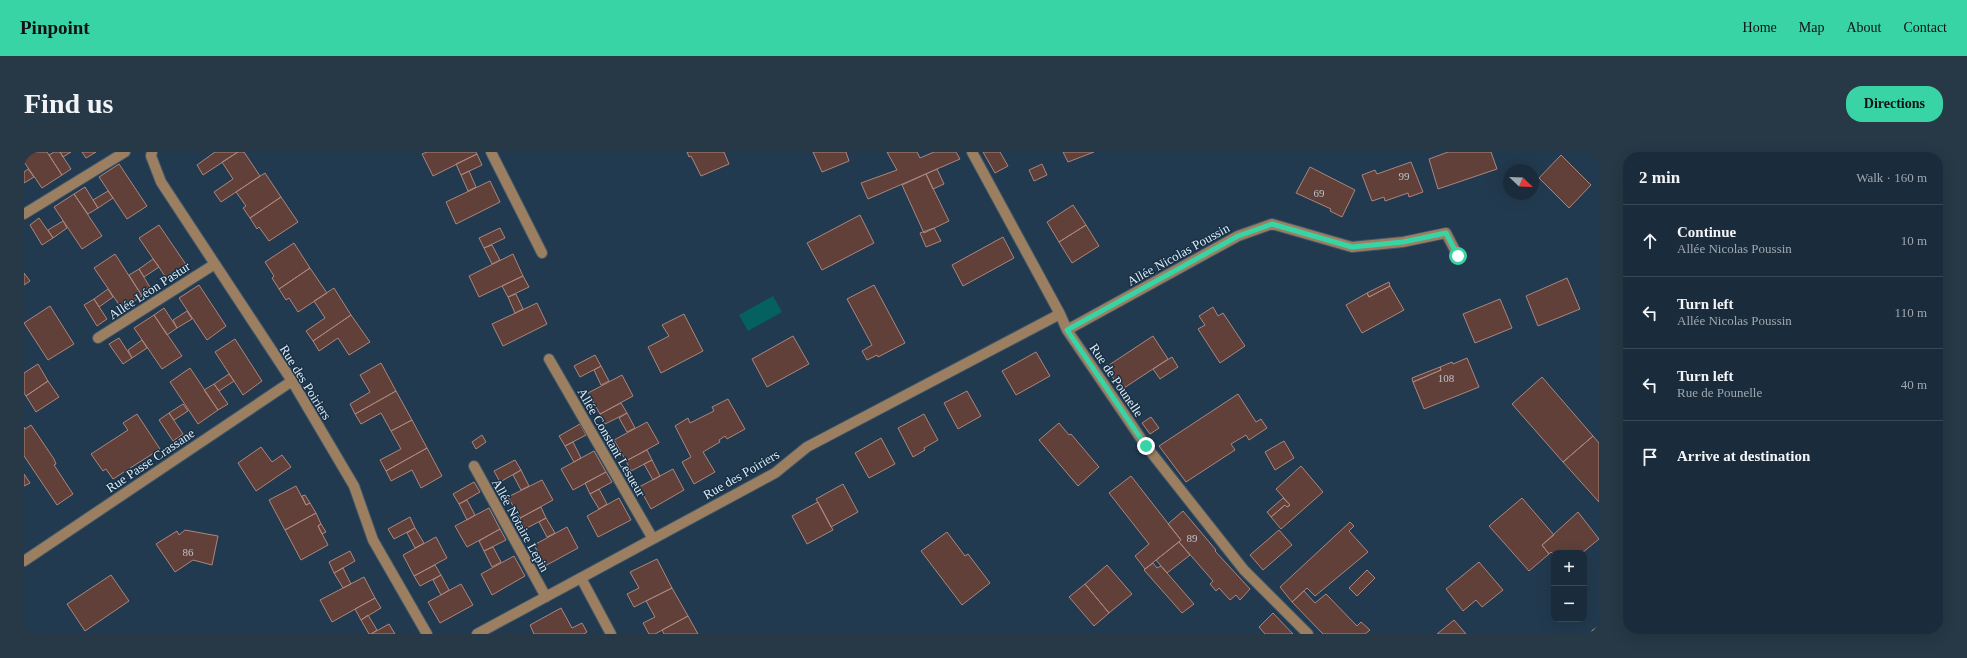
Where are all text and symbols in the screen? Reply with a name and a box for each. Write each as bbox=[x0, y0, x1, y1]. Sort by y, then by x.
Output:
text: Pinpoint bbox=[20, 17, 90, 38]
text: Home bbox=[1743, 20, 1777, 35]
text: Map bbox=[1799, 20, 1824, 35]
text: About bbox=[1846, 20, 1881, 35]
text: Contact bbox=[1903, 20, 1947, 35]
button: Directions bbox=[1846, 86, 1943, 122]
text: Find us bbox=[24, 88, 114, 119]
north arrow bbox=[1503, 164, 1539, 200]
text: 2 min bbox=[1639, 168, 1680, 187]
house number: 99 bbox=[1399, 170, 1410, 182]
text: Walk · 160 m bbox=[1856, 170, 1927, 185]
house number: 69 bbox=[1314, 187, 1325, 199]
street label: Allée Nicolas Poussin bbox=[1124, 220, 1233, 289]
text: Continue bbox=[1677, 224, 1736, 240]
icon: ahead bbox=[1639, 230, 1661, 252]
text: 10 m bbox=[1901, 233, 1927, 248]
text: Allée Nicolas Poussin bbox=[1677, 241, 1792, 256]
route start bbox=[1449, 247, 1467, 265]
street label: Allée Léon Pastur bbox=[106, 258, 193, 322]
text: Turn left bbox=[1677, 296, 1734, 312]
icon: left bbox=[1639, 302, 1661, 324]
text: 110 m bbox=[1895, 305, 1927, 320]
text: Allée Nicolas Poussin bbox=[1677, 313, 1792, 328]
street label: Rue de Pounelle bbox=[1087, 341, 1147, 420]
street label: Rue des Poiriers bbox=[277, 342, 335, 422]
text: Turn left bbox=[1677, 368, 1734, 384]
house number: 108 bbox=[1438, 372, 1455, 384]
icon: left bbox=[1639, 374, 1661, 396]
text: 40 m bbox=[1901, 377, 1927, 392]
street label: Allée Constant Lesueur bbox=[574, 385, 649, 500]
text: Rue de Pounelle bbox=[1677, 385, 1762, 400]
street label: Rue Passe Crassane bbox=[103, 425, 197, 496]
route end bbox=[1137, 437, 1155, 455]
icon: arrive bbox=[1639, 446, 1661, 468]
street label: Rue des Poiriers bbox=[701, 447, 782, 502]
text: Arrive at destination bbox=[1677, 448, 1810, 464]
street label: Allée Notaire Lepin bbox=[489, 476, 553, 575]
house number: 89 bbox=[1187, 532, 1198, 544]
house number: 86 bbox=[183, 546, 194, 558]
map controls bbox=[1551, 550, 1587, 622]
button: + bbox=[1551, 550, 1587, 586]
button: − bbox=[1551, 586, 1587, 622]

